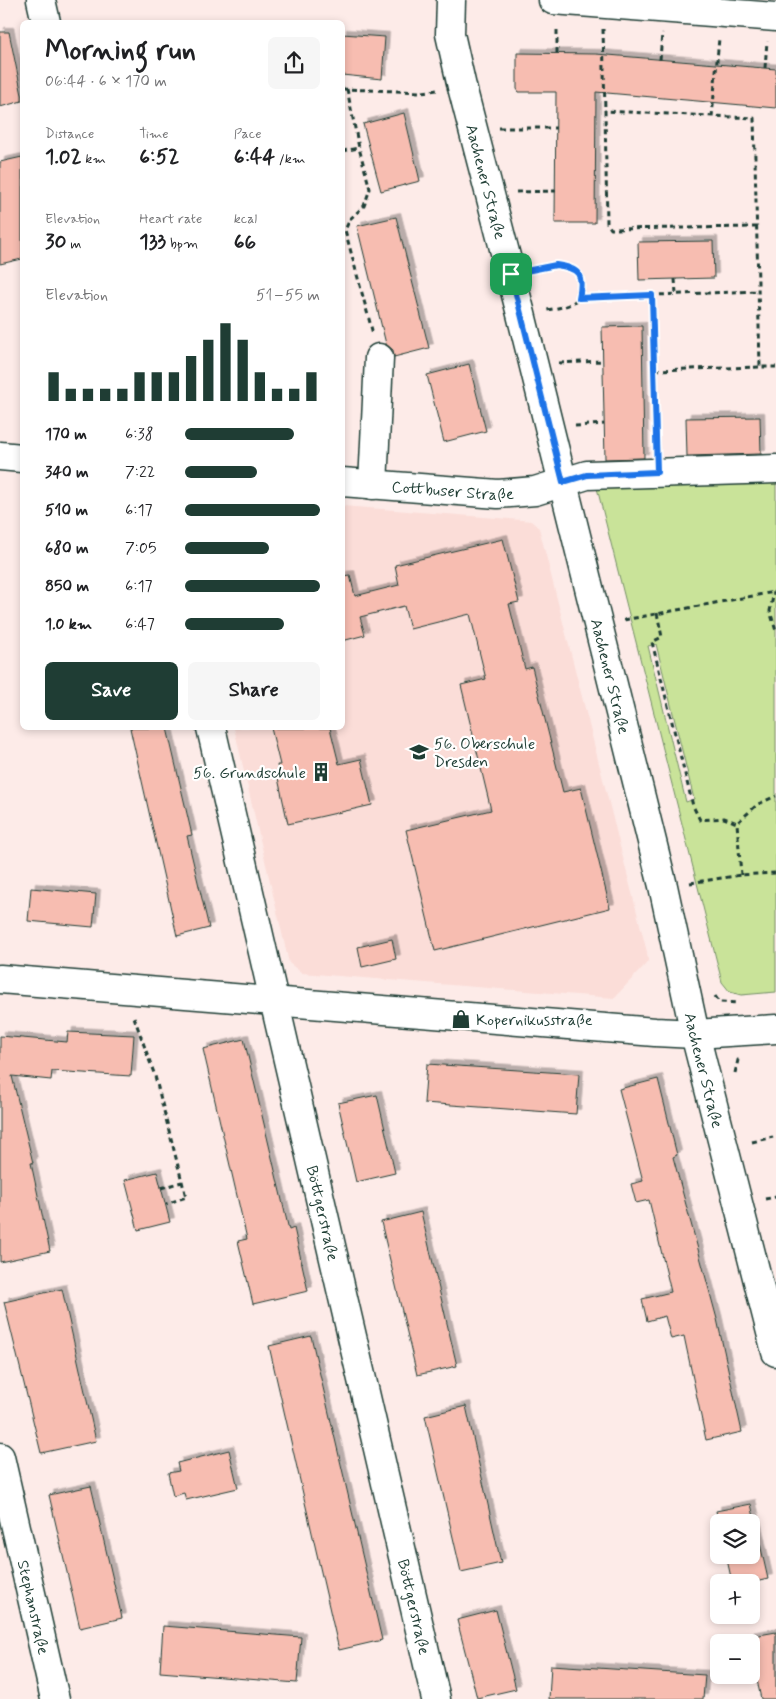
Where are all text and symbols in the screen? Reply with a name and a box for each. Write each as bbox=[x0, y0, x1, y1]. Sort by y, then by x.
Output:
text: Morning run bbox=[45, 33, 196, 70]
button: share bbox=[268, 37, 320, 89]
text: 06:44 · 6 × 170 m bbox=[45, 71, 167, 92]
street label: Aachener Straße bbox=[460, 122, 510, 242]
text: Distance bbox=[45, 125, 94, 143]
text: Time bbox=[139, 125, 169, 143]
text: Pace bbox=[234, 125, 262, 143]
text: 1.02 bbox=[45, 143, 82, 171]
text: 6:52 bbox=[139, 143, 179, 171]
text: 6:44 bbox=[234, 143, 275, 171]
text: km bbox=[82, 150, 106, 168]
text: /km bbox=[275, 150, 305, 168]
text: Elevation bbox=[45, 210, 100, 228]
text: Heart rate bbox=[139, 210, 202, 228]
text: kcal bbox=[234, 210, 257, 228]
text: 30 bbox=[45, 228, 67, 256]
text: 133 bbox=[139, 228, 166, 256]
text: 66 bbox=[234, 228, 256, 256]
text: m bbox=[67, 235, 81, 253]
text: bpm bbox=[166, 235, 198, 253]
pin bbox=[490, 253, 532, 295]
icon: arrive bbox=[497, 260, 525, 288]
text: Elevation bbox=[45, 285, 108, 306]
text: 51–55 m bbox=[256, 285, 320, 306]
text: 170 m bbox=[45, 424, 87, 445]
text: 6:38 bbox=[125, 424, 153, 445]
text: 340 m bbox=[45, 462, 89, 483]
text: 7:22 bbox=[125, 462, 155, 483]
street label: Cottbuser Straße bbox=[391, 477, 515, 506]
text: 510 m bbox=[45, 500, 88, 521]
text: 6:17 bbox=[125, 500, 153, 521]
text: 680 m bbox=[45, 538, 89, 559]
text: 7:05 bbox=[125, 538, 156, 559]
text: 850 m bbox=[45, 576, 89, 597]
text: 6:17 bbox=[125, 576, 153, 597]
text: 1.0 km bbox=[45, 614, 92, 635]
text: 6:47 bbox=[125, 614, 155, 635]
street label: Aachener Straße bbox=[585, 617, 634, 736]
button: Save bbox=[45, 662, 178, 720]
button: Share bbox=[188, 662, 320, 720]
place label: 56. Oberschule Dresden bbox=[434, 734, 535, 773]
school or university icon: 56. Oberschule Dresden bbox=[408, 741, 430, 763]
building icon: 56. Grundschule bbox=[310, 761, 332, 783]
place label: 56. Grundschule bbox=[193, 763, 306, 784]
shop icon: Kopernikusstraße bbox=[450, 1008, 472, 1030]
place label: Kopernikusstraße bbox=[476, 1010, 593, 1031]
street label: Aachener Straße bbox=[679, 1011, 728, 1130]
street label: Böttgerstraße bbox=[301, 1164, 343, 1264]
map controls bbox=[710, 1514, 760, 1684]
button: layers bbox=[710, 1514, 760, 1564]
street label: Böttgerstraße bbox=[392, 1557, 434, 1657]
street label: Stephanstraße bbox=[12, 1558, 54, 1657]
button: + bbox=[710, 1574, 760, 1624]
button: − bbox=[710, 1634, 760, 1684]

